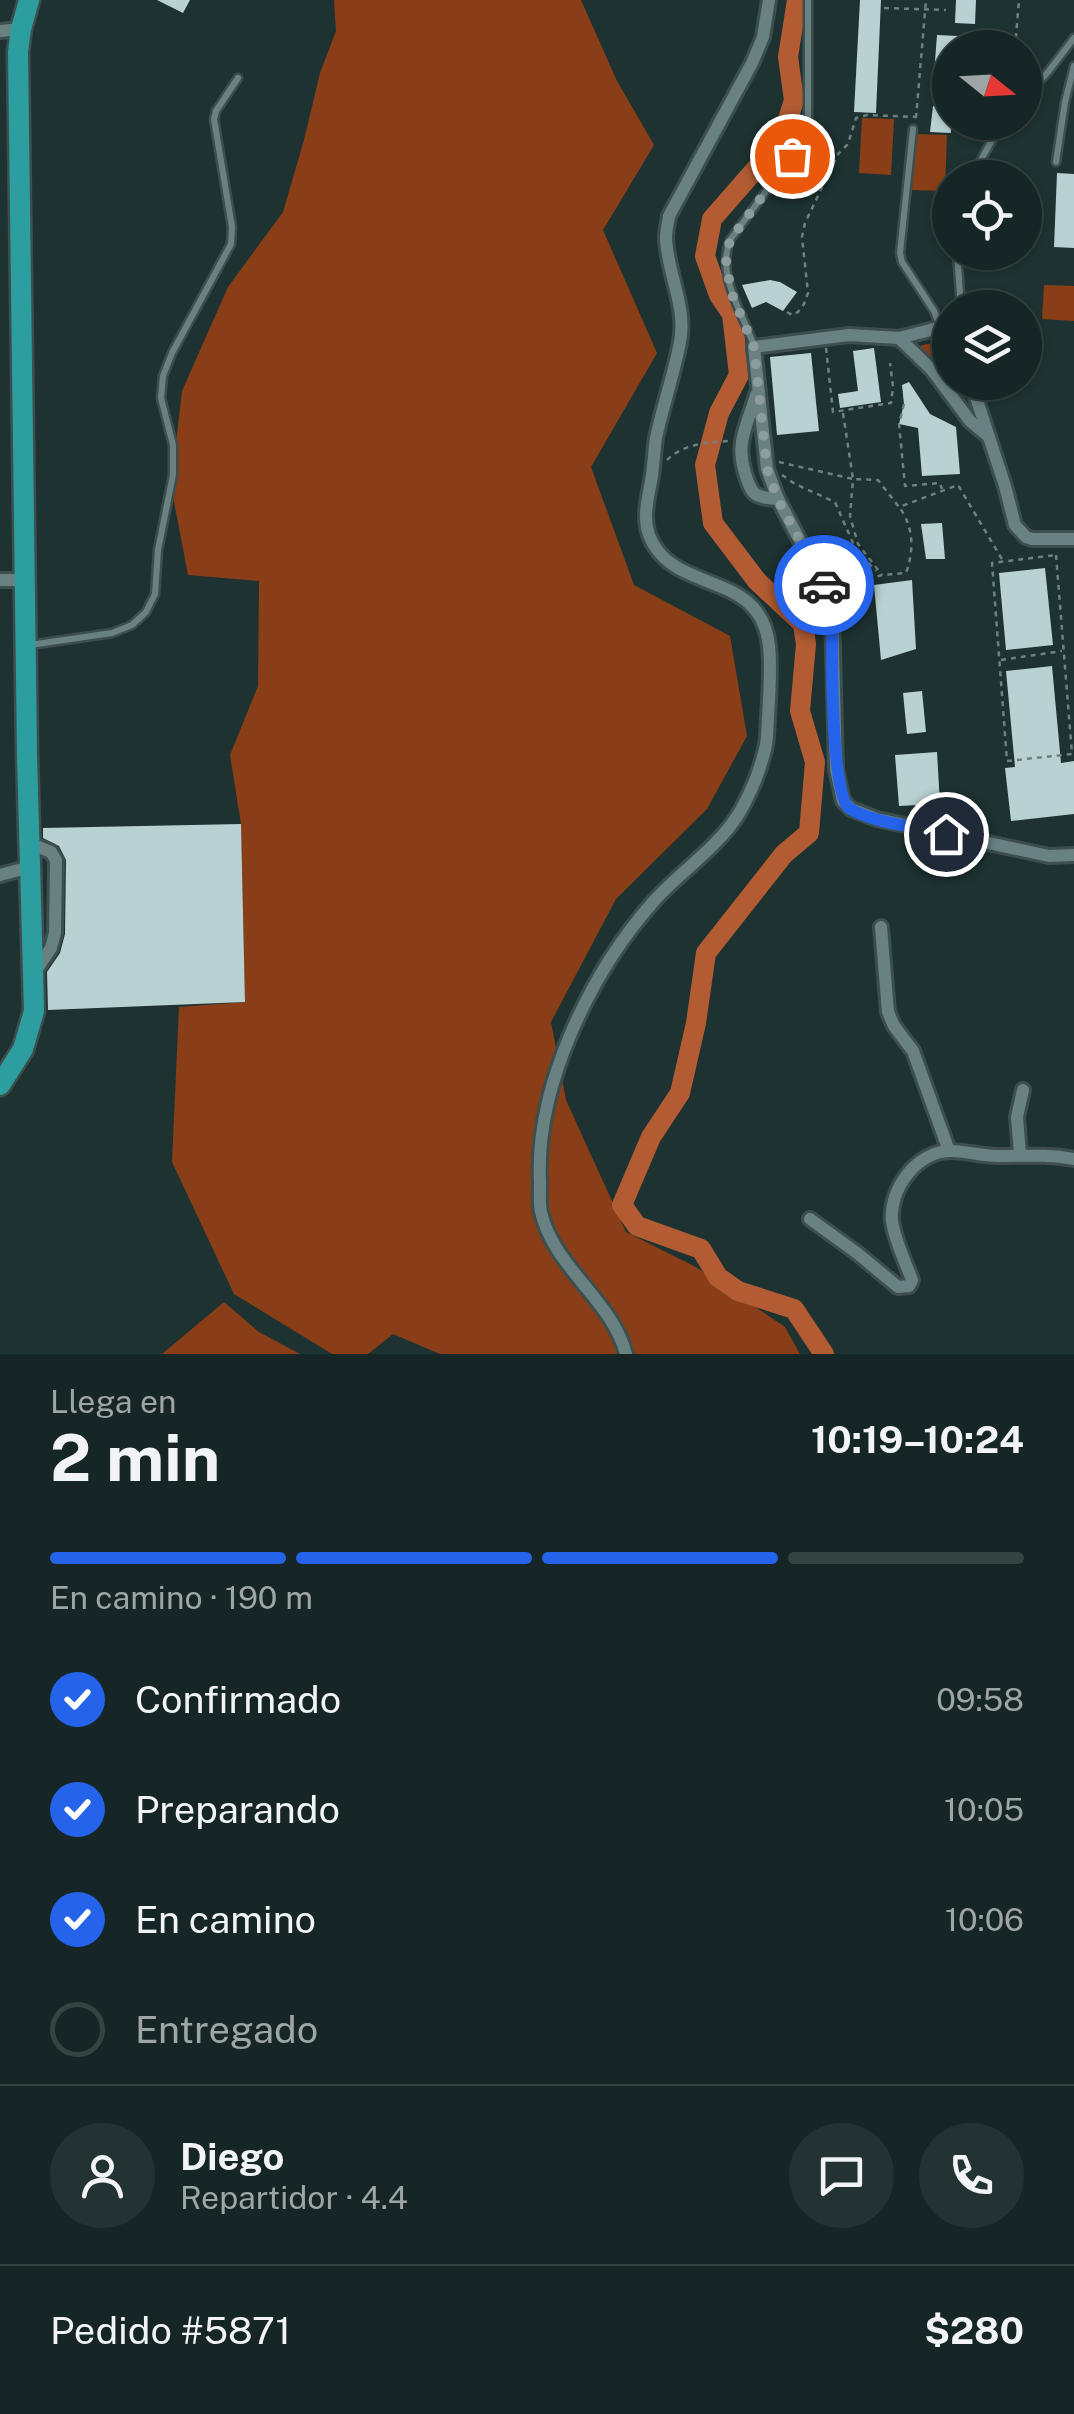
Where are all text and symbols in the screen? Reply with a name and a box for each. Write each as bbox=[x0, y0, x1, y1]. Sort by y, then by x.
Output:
north arrow bbox=[932, 30, 1042, 140]
map controls bbox=[932, 30, 1042, 400]
pin bbox=[750, 114, 835, 199]
icon: bag bbox=[765, 129, 820, 184]
button: locate bbox=[932, 160, 1042, 270]
button: layers bbox=[932, 290, 1042, 400]
courier bbox=[774, 535, 874, 635]
icon: car bbox=[797, 558, 852, 613]
pin bbox=[904, 792, 989, 877]
icon: home bbox=[919, 807, 974, 862]
text: Llega en bbox=[50, 1383, 176, 1420]
text: 10:19–10:24 bbox=[811, 1417, 1024, 1462]
text: 2 min bbox=[50, 1419, 220, 1496]
text: En camino · 190 m bbox=[50, 1579, 313, 1616]
icon: check bbox=[50, 1672, 105, 1727]
text: Confirmado bbox=[135, 1677, 341, 1722]
text: 09:58 bbox=[936, 1681, 1024, 1718]
icon: check bbox=[50, 1782, 105, 1837]
text: Preparando bbox=[135, 1787, 340, 1832]
text: 10:05 bbox=[944, 1791, 1024, 1828]
icon: check bbox=[50, 1892, 105, 1947]
text: En camino bbox=[135, 1897, 316, 1942]
text: 10:06 bbox=[945, 1901, 1024, 1938]
text: Entregado bbox=[135, 2007, 318, 2052]
button: person bbox=[50, 2123, 155, 2228]
button: chat bbox=[789, 2123, 894, 2228]
button: phone bbox=[919, 2123, 1024, 2228]
text: Diego bbox=[180, 2134, 284, 2179]
text: Repartidor · 4.4 bbox=[180, 2179, 408, 2216]
text: Pedido #5871 bbox=[50, 2308, 291, 2353]
text: $280 bbox=[924, 2308, 1024, 2353]

